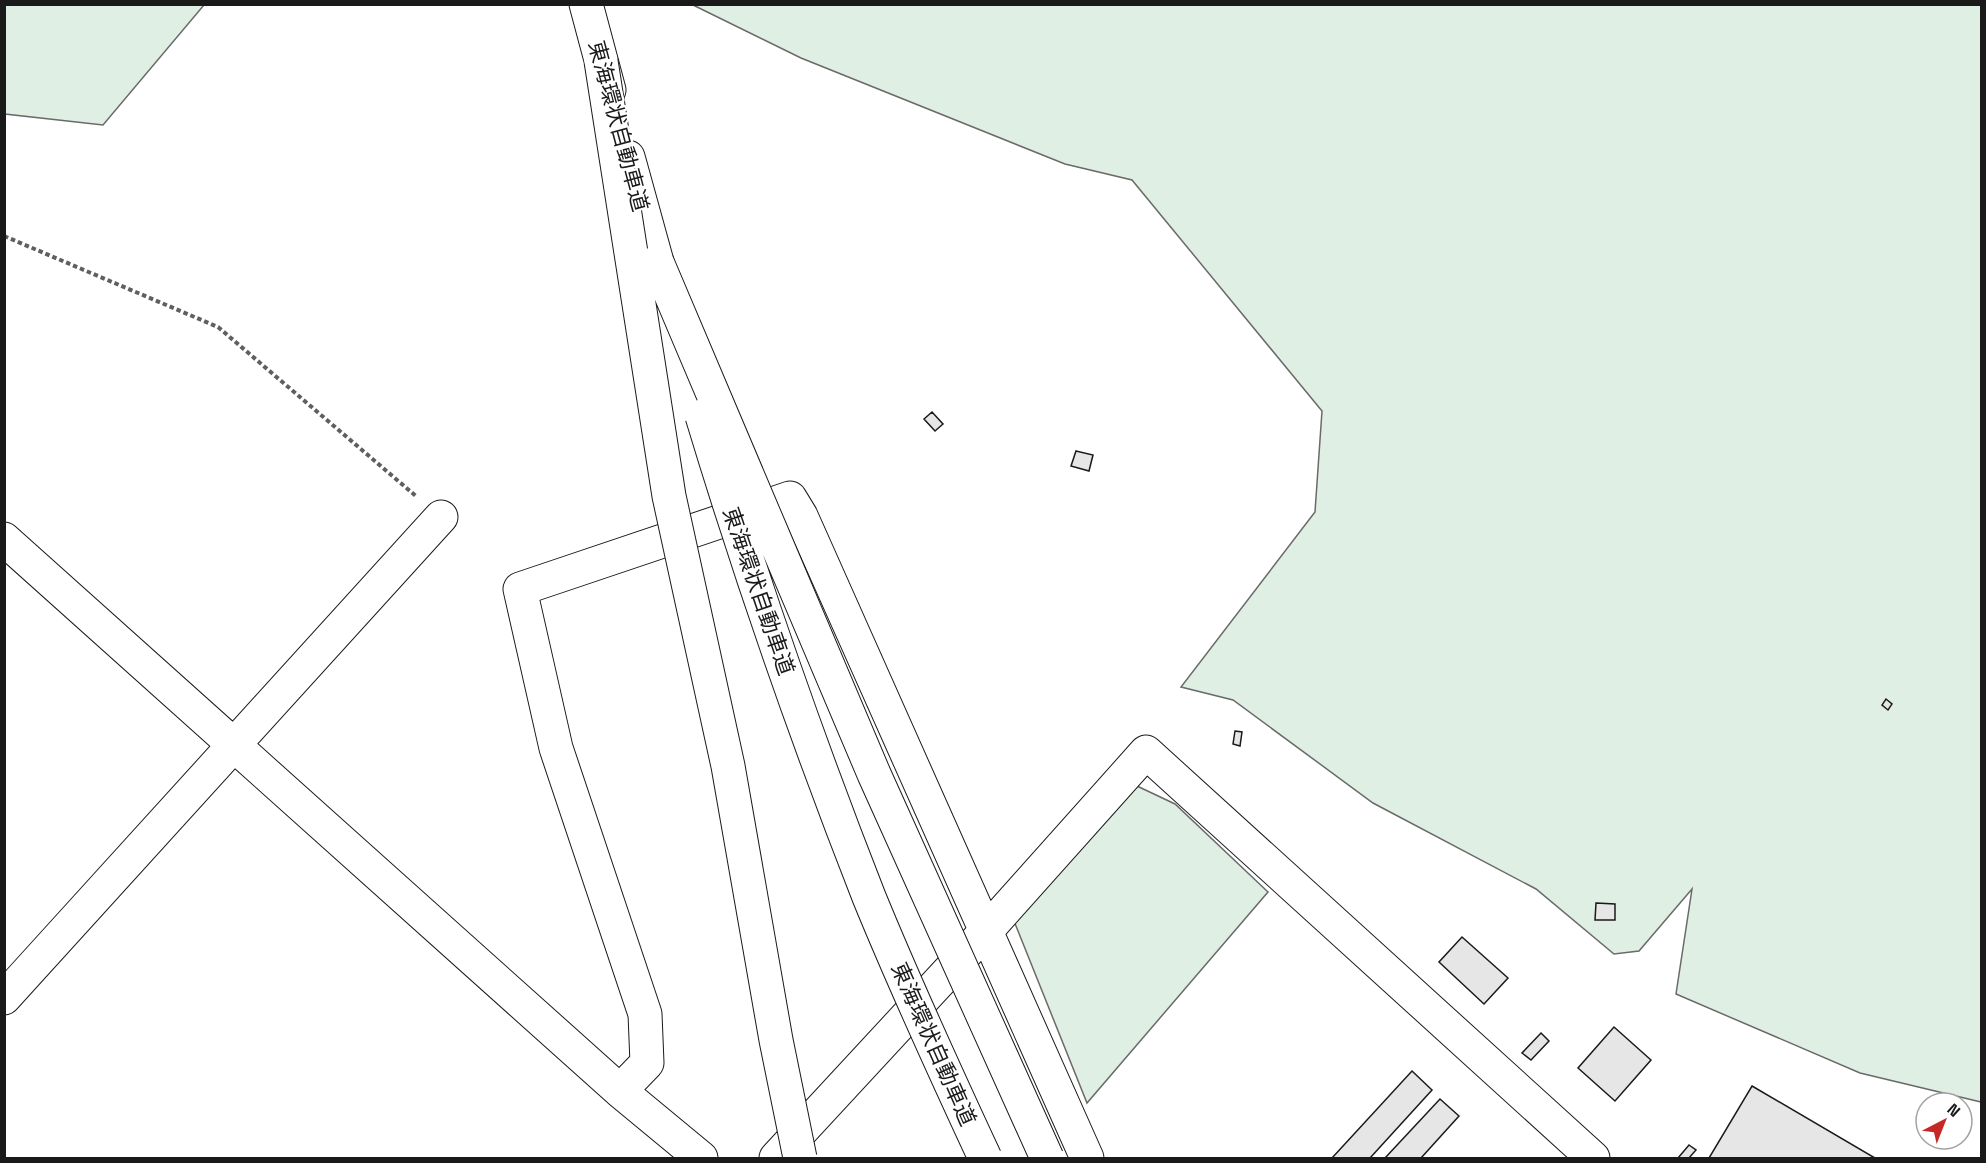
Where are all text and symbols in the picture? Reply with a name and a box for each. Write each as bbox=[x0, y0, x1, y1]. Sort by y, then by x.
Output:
street label: 東海環状自動車道 bbox=[583, 37, 655, 215]
street label: 東海環状自動車道 bbox=[717, 503, 801, 679]
street label: 東海環状自動車道 bbox=[885, 958, 983, 1130]
north arrow bbox=[1914, 1091, 1974, 1151]
text: N bbox=[1943, 1099, 1965, 1122]

